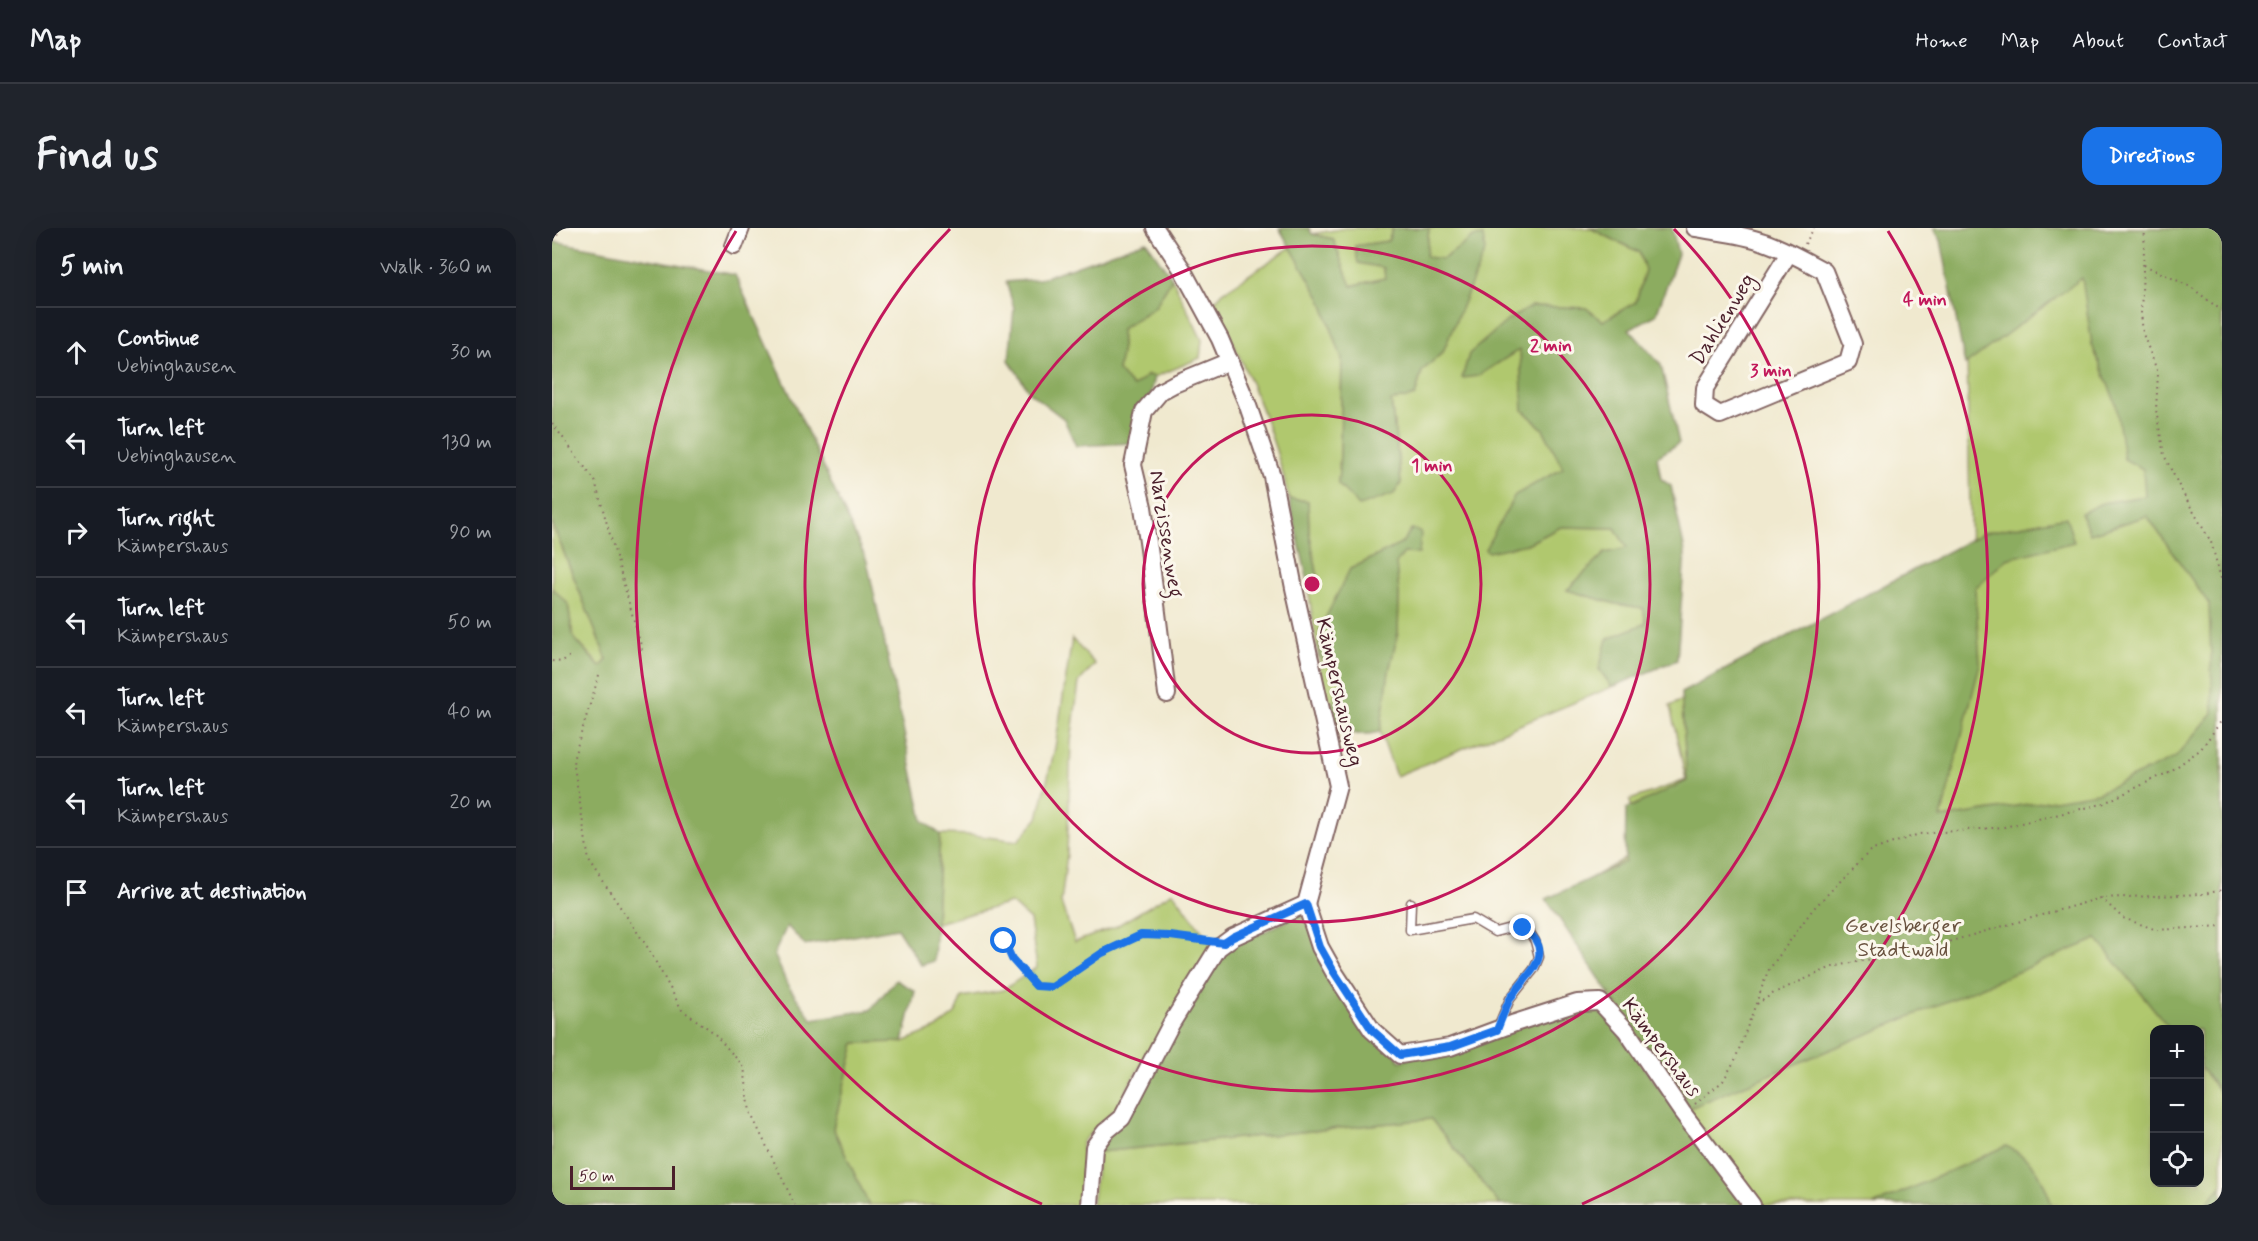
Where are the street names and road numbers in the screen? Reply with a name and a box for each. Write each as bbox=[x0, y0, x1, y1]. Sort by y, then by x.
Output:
street label: Dahlienweg bbox=[1684, 268, 1763, 371]
street label: Narzissenweg bbox=[1140, 468, 1190, 600]
street label: Kämpershausweg bbox=[1307, 615, 1370, 769]
street label: Kämpershaus bbox=[1615, 992, 1708, 1103]

